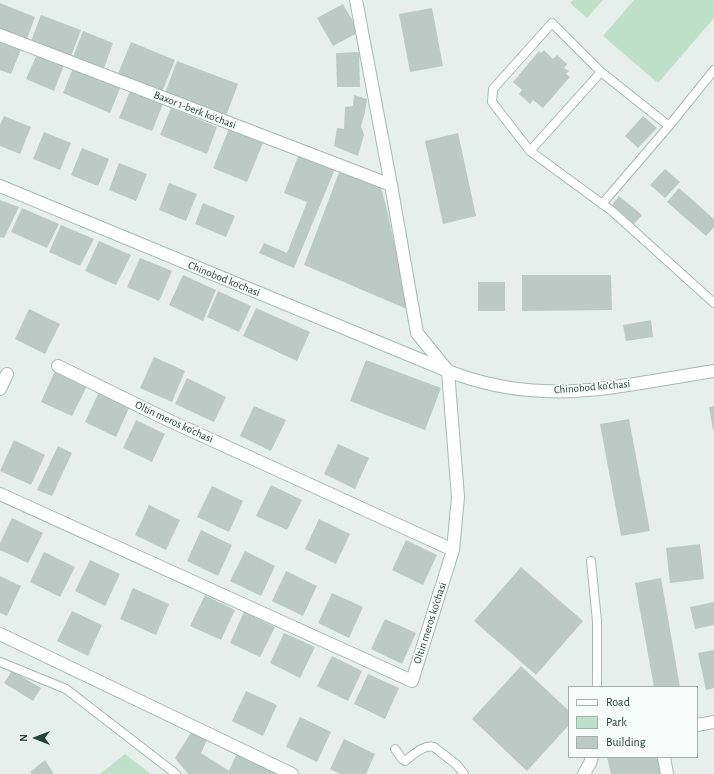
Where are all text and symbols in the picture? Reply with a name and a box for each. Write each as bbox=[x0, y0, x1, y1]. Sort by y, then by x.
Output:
street label: Baxor 1-berk ko'chasi bbox=[152, 88, 238, 132]
street label: Chinobod ko'chasi bbox=[186, 259, 262, 299]
street label: Chinobod ko'chasi bbox=[553, 377, 631, 397]
street label: Oltin meros ko'chasi bbox=[133, 398, 215, 446]
street label: Oltin meros ko'chasi bbox=[411, 581, 449, 665]
legend bbox=[568, 686, 698, 758]
text: Road bbox=[606, 696, 630, 708]
text: Park bbox=[606, 716, 627, 728]
north arrow bbox=[16, 718, 56, 758]
text: N bbox=[18, 734, 29, 742]
text: Building bbox=[606, 736, 646, 748]

